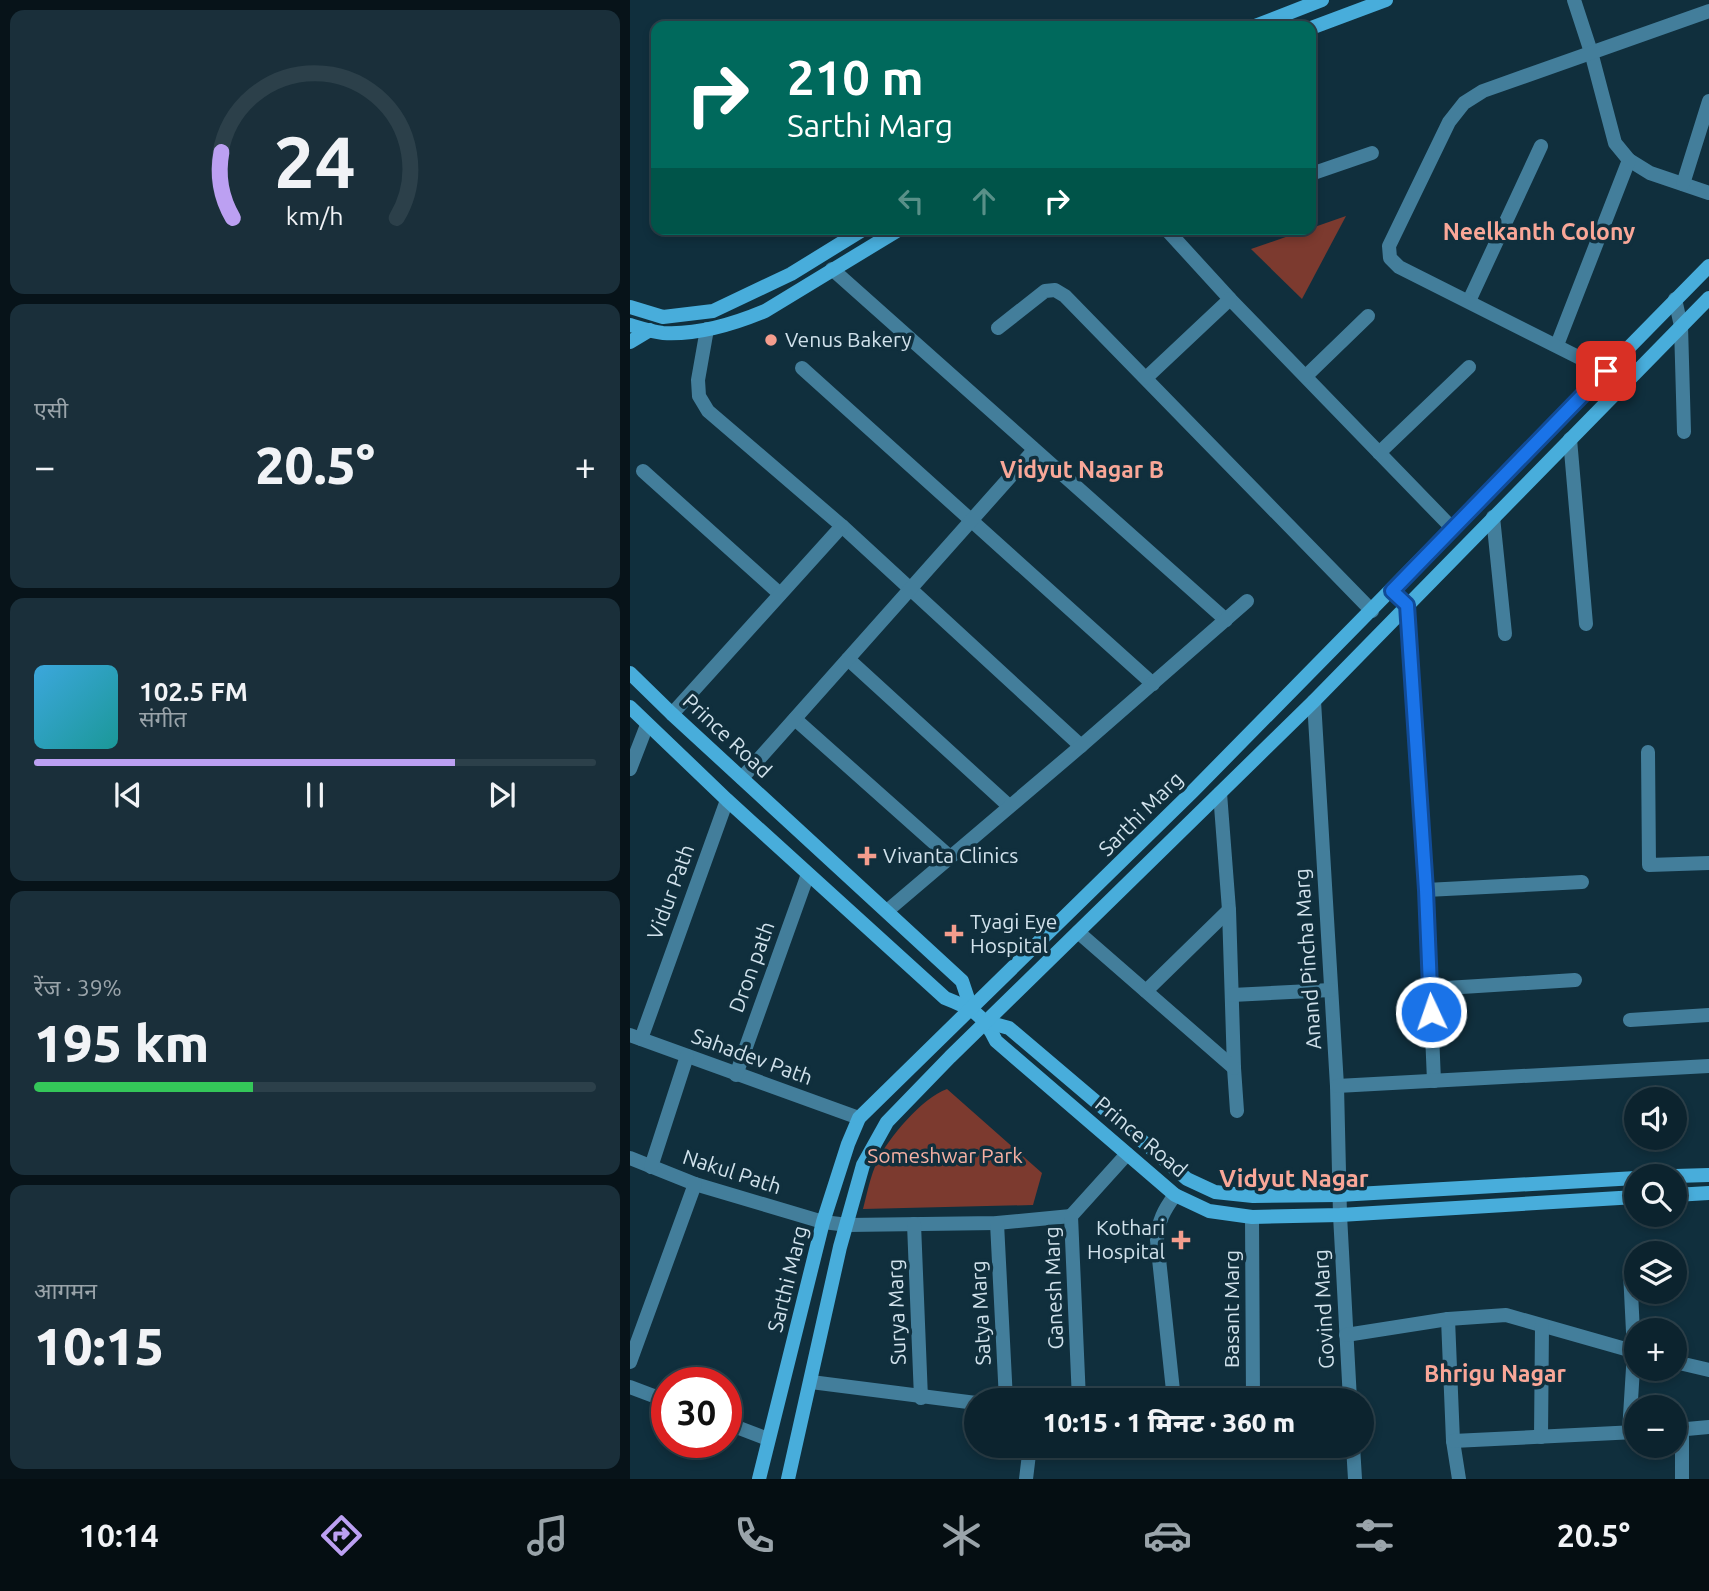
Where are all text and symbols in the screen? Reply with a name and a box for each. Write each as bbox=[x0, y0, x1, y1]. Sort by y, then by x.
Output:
icon: right bbox=[672, 49, 763, 140]
text: 210 m bbox=[787, 49, 924, 104]
text: Sarthi Marg bbox=[787, 107, 953, 143]
text: 24 bbox=[274, 120, 356, 202]
icon: left bbox=[892, 182, 930, 220]
icon: ahead bbox=[965, 182, 1003, 220]
icon: right bbox=[1038, 182, 1076, 220]
text: km/h bbox=[286, 202, 344, 230]
district label: Neelkanth Colony bbox=[1443, 219, 1635, 244]
place label: Venus Bakery bbox=[785, 327, 912, 351]
marker: Venus Bakery bbox=[763, 332, 779, 348]
pin bbox=[1576, 341, 1636, 401]
icon: arrive bbox=[1587, 352, 1625, 390]
text: एसी bbox=[34, 397, 68, 422]
text: 20.5° bbox=[255, 436, 375, 494]
text: − bbox=[34, 445, 55, 487]
text: + bbox=[575, 445, 596, 487]
district label: Vidyut Nagar B bbox=[1000, 457, 1164, 482]
text: 102.5 FM bbox=[139, 677, 248, 706]
street label: Prince Road bbox=[678, 688, 777, 782]
text: संगीत bbox=[139, 706, 187, 731]
street label: Sarthi Marg bbox=[1093, 766, 1187, 860]
icon: previous bbox=[109, 776, 147, 814]
icon: pause bbox=[296, 776, 334, 814]
icon: next bbox=[483, 776, 521, 814]
street label: Vidur Path bbox=[642, 841, 698, 943]
place label: Vivanta Clinics bbox=[883, 843, 1018, 867]
marker: Vivanta Clinics bbox=[857, 846, 877, 866]
street label: Anand Pincha Marg bbox=[1289, 868, 1325, 1050]
place label: Tyagi Eye Hospital bbox=[970, 909, 1057, 957]
street label: Dron path bbox=[724, 918, 779, 1015]
marker: Tyagi Eye Hospital bbox=[944, 924, 964, 944]
text: रेंज · 39% bbox=[34, 975, 122, 1000]
position arrow bbox=[1394, 975, 1468, 1049]
text: 195 km bbox=[34, 1014, 209, 1072]
street label: Sahadev Path bbox=[689, 1023, 816, 1089]
map controls bbox=[1624, 1087, 1687, 1458]
button: sound bbox=[1624, 1087, 1687, 1150]
street label: Prince Road bbox=[1091, 1091, 1192, 1181]
park label: Someshwar Park bbox=[867, 1143, 1023, 1167]
street label: Nakul Path bbox=[680, 1144, 785, 1198]
button: search bbox=[1624, 1164, 1687, 1227]
district label: Vidyut Nagar bbox=[1219, 1165, 1369, 1192]
place label: Kothari Hospital bbox=[1087, 1215, 1165, 1263]
street label: Sarthi Marg bbox=[762, 1223, 812, 1335]
street label: Ganesh Marg bbox=[1039, 1226, 1067, 1350]
marker: Kothari Hospital bbox=[1171, 1230, 1191, 1250]
button: layers bbox=[1624, 1241, 1687, 1304]
street label: Govind Marg bbox=[1308, 1249, 1338, 1369]
street label: Basant Marg bbox=[1219, 1250, 1243, 1368]
street label: Surya Marg bbox=[882, 1259, 910, 1366]
street label: Satya Marg bbox=[965, 1260, 995, 1366]
text: आगमन bbox=[34, 1278, 97, 1303]
text: 10:15 bbox=[34, 1317, 164, 1375]
button: + bbox=[1624, 1318, 1687, 1381]
district label: Bhrigu Nagar bbox=[1424, 1361, 1567, 1386]
speed limit sign: 30 bbox=[651, 1367, 742, 1458]
button: − bbox=[1624, 1395, 1687, 1458]
text: 10:15 · 1 मिनट · 360 m bbox=[1043, 1408, 1295, 1437]
icon: directions bbox=[317, 1511, 366, 1560]
icon: music bbox=[523, 1511, 572, 1560]
icon: phone bbox=[730, 1511, 779, 1560]
icon: climate bbox=[937, 1511, 986, 1560]
icon: car bbox=[1143, 1511, 1192, 1560]
icon: filters bbox=[1350, 1511, 1399, 1560]
text: 10:14 bbox=[79, 1517, 159, 1553]
text: 20.5° bbox=[1557, 1517, 1630, 1553]

